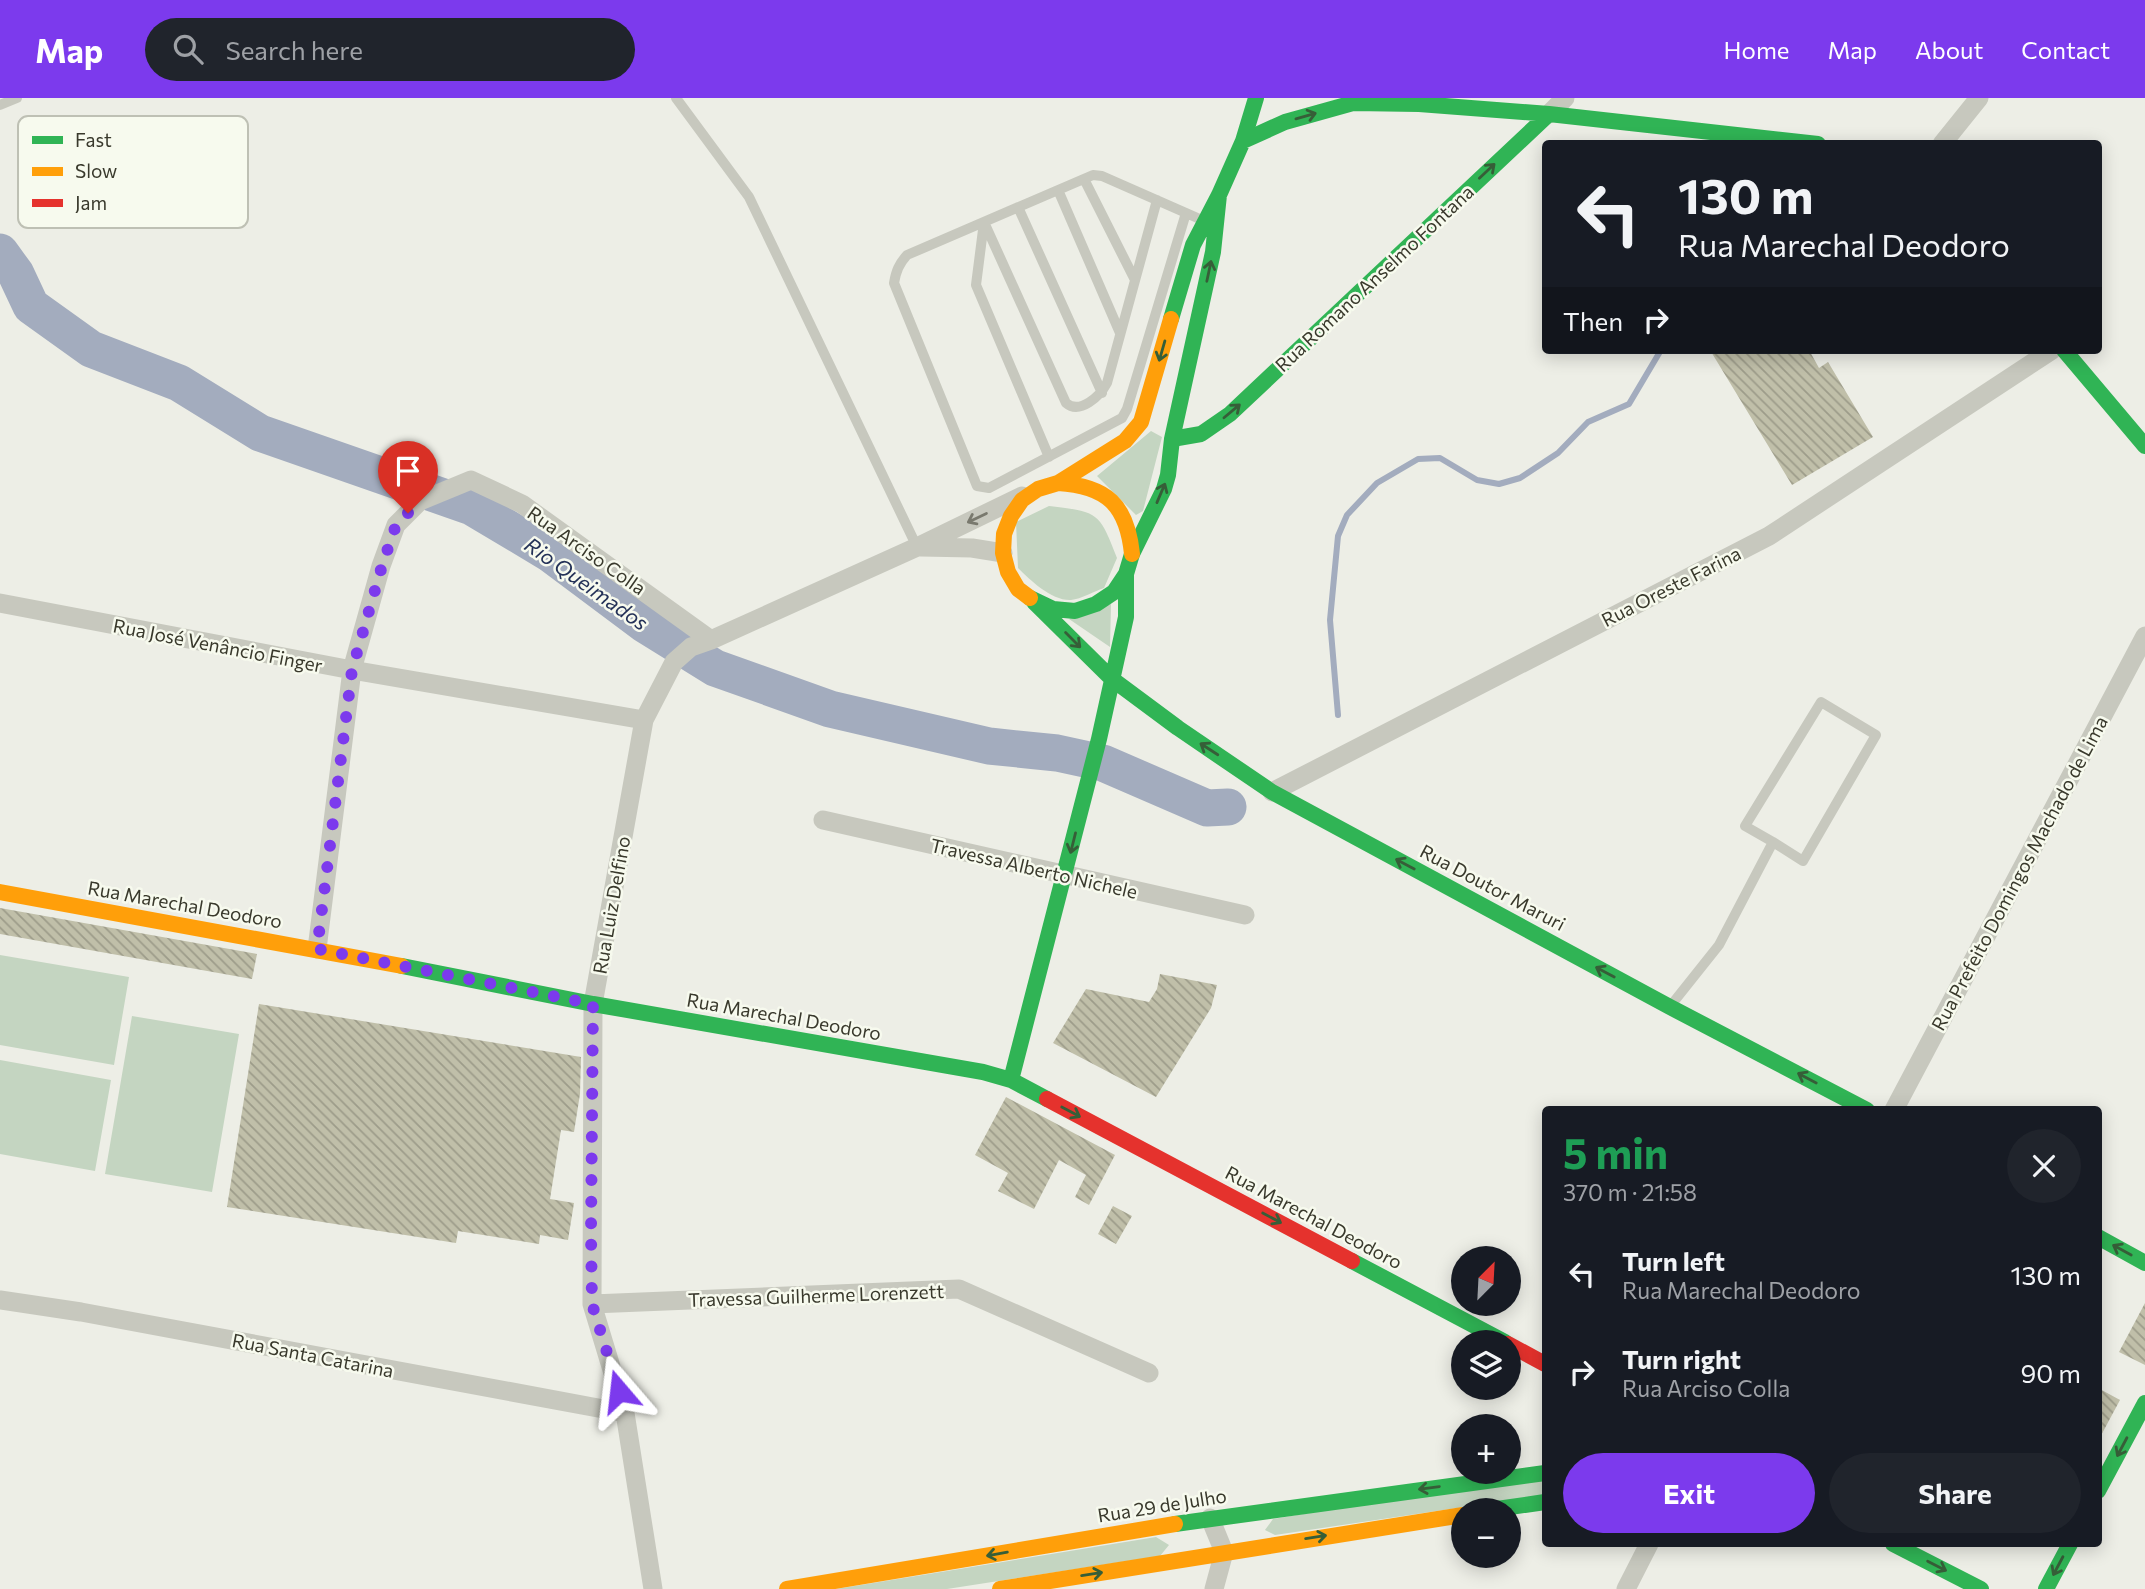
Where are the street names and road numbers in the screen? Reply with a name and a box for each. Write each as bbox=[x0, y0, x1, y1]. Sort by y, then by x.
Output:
street label: Rua Romano Anselmo Fontana bbox=[1270, 180, 1478, 376]
street label: Rua Arciso Colla bbox=[523, 501, 651, 599]
street label: Rua Oreste Farina bbox=[1597, 541, 1745, 631]
street label: Rua José Venâncio Finger bbox=[111, 613, 325, 677]
street label: Rua Prefeito Domingos Machado de Lima bbox=[1926, 712, 2112, 1034]
street label: Travessa Alberto Nichele bbox=[928, 833, 1140, 903]
street label: Rua Luiz Delfino bbox=[588, 834, 634, 976]
street label: Rua Doutor Maruri bbox=[1416, 839, 1570, 935]
street label: Rua Marechal Deodoro bbox=[86, 876, 284, 932]
street label: Rua Marechal Deodoro bbox=[685, 988, 883, 1044]
street label: Rua Marechal Deodoro bbox=[1222, 1161, 1406, 1273]
street label: Travessa Guilherme Lorenzett bbox=[688, 1279, 945, 1311]
street label: Rua Santa Catarina bbox=[230, 1328, 396, 1382]
street label: Rua 29 de Julho bbox=[1096, 1483, 1228, 1527]

